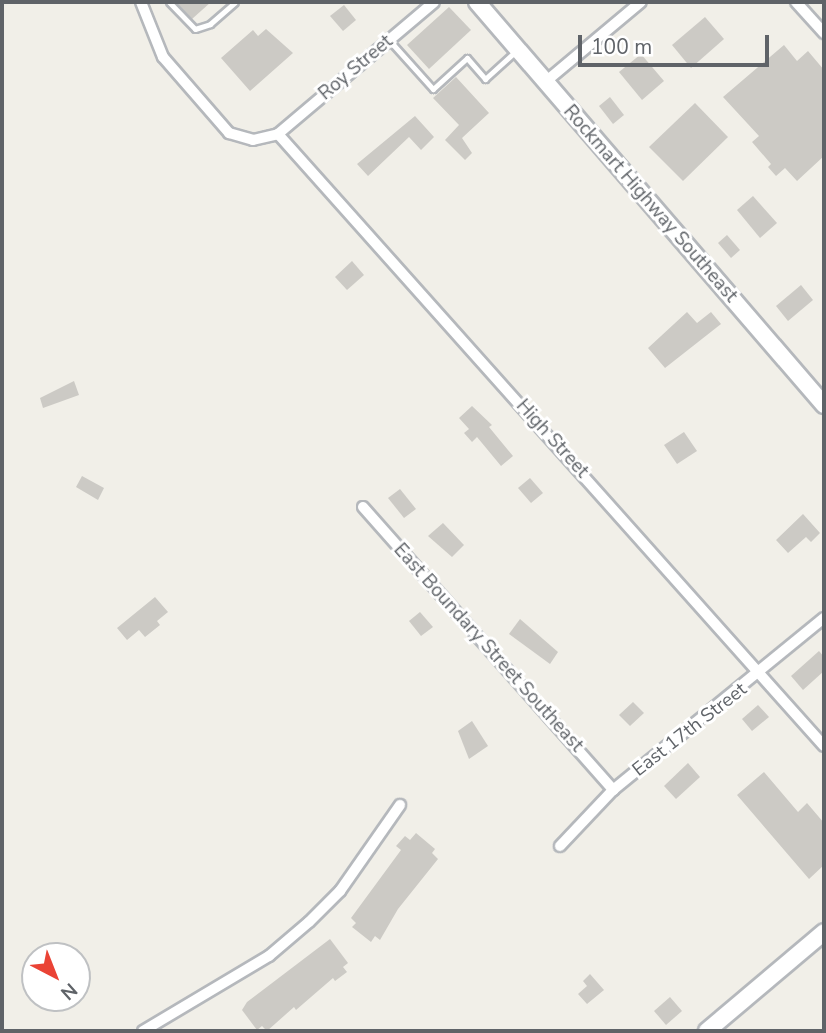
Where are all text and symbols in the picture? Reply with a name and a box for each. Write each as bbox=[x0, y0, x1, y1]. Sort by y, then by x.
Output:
scale bar bbox=[581, 21, 772, 65]
street label: Roy Street bbox=[314, 31, 398, 105]
text: 100 m bbox=[591, 33, 652, 61]
street label: Rockmart Highway Southeast bbox=[558, 101, 742, 307]
street label: High Street bbox=[511, 395, 593, 483]
street label: East Boundary Street Southeast bbox=[388, 539, 588, 757]
street label: East 17th Street bbox=[628, 678, 752, 782]
north arrow bbox=[21, 942, 91, 1012]
text: N bbox=[55, 977, 83, 1006]

